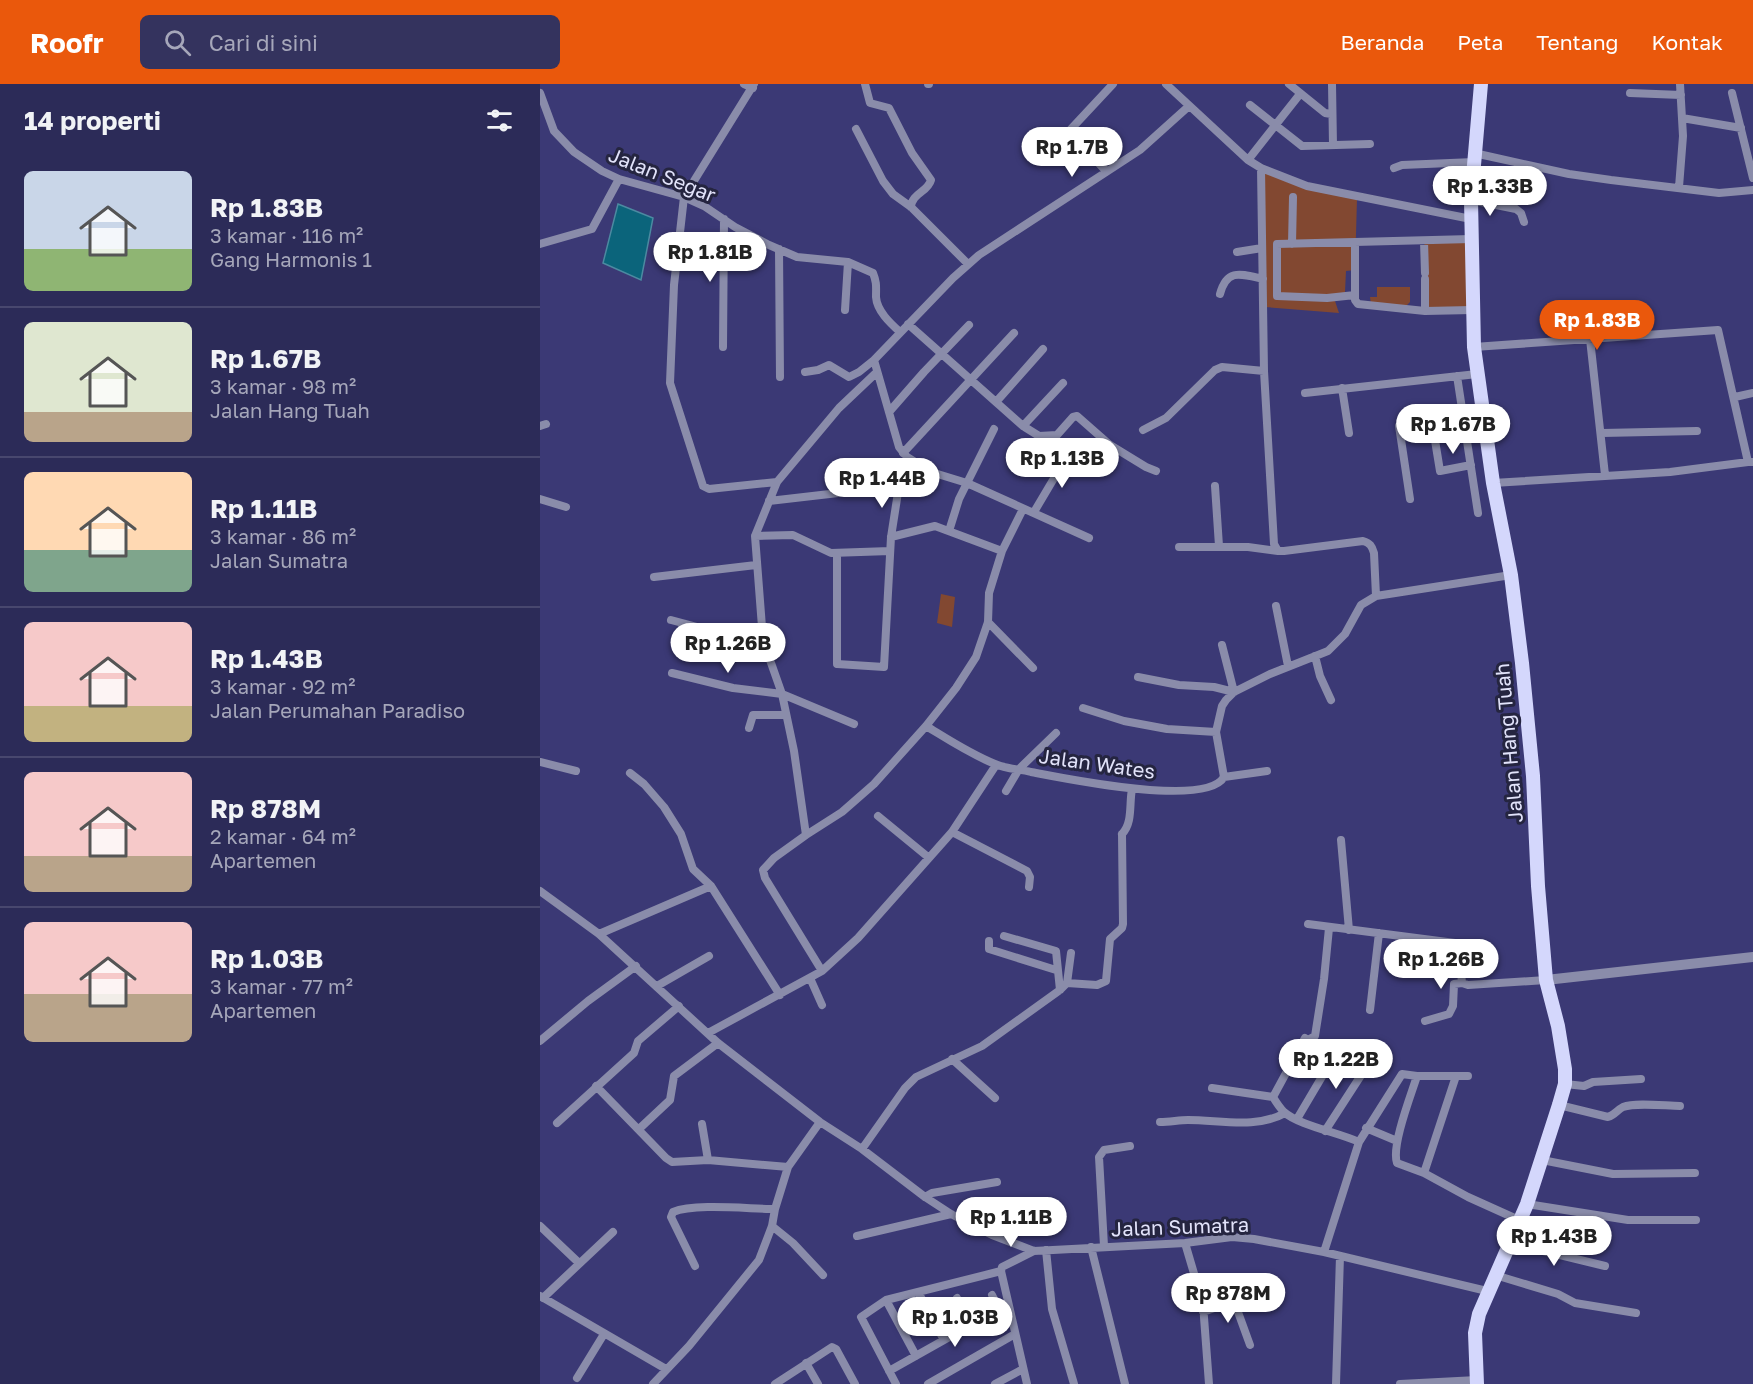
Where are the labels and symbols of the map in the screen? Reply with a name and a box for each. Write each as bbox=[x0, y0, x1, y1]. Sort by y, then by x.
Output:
pin: Rp 1.7B bbox=[1017, 127, 1127, 178]
street label: Jalan Segar bbox=[605, 142, 720, 206]
pin: Rp 1.33B bbox=[1428, 166, 1552, 217]
pin: Rp 1.81B bbox=[648, 232, 772, 283]
pin: Rp 1.83B bbox=[1535, 300, 1659, 351]
pin: Rp 1.67B bbox=[1391, 404, 1515, 455]
pin: Rp 1.13B bbox=[1000, 438, 1124, 489]
pin: Rp 1.44B bbox=[820, 458, 944, 509]
pin: Rp 1.26B bbox=[666, 623, 790, 674]
street label: Jalan Hang Tuah bbox=[1489, 662, 1527, 824]
street label: Jalan Wates bbox=[1037, 743, 1157, 783]
pin: Rp 1.26B bbox=[1379, 939, 1503, 990]
pin: Rp 1.22B bbox=[1274, 1039, 1398, 1090]
pin: Rp 1.11B bbox=[949, 1197, 1073, 1248]
street label: Jalan Sumatra bbox=[1111, 1212, 1249, 1240]
pin: Rp 1.43B bbox=[1492, 1216, 1616, 1267]
pin: Rp 878M bbox=[1173, 1273, 1283, 1324]
pin: Rp 1.03B bbox=[893, 1297, 1017, 1348]

